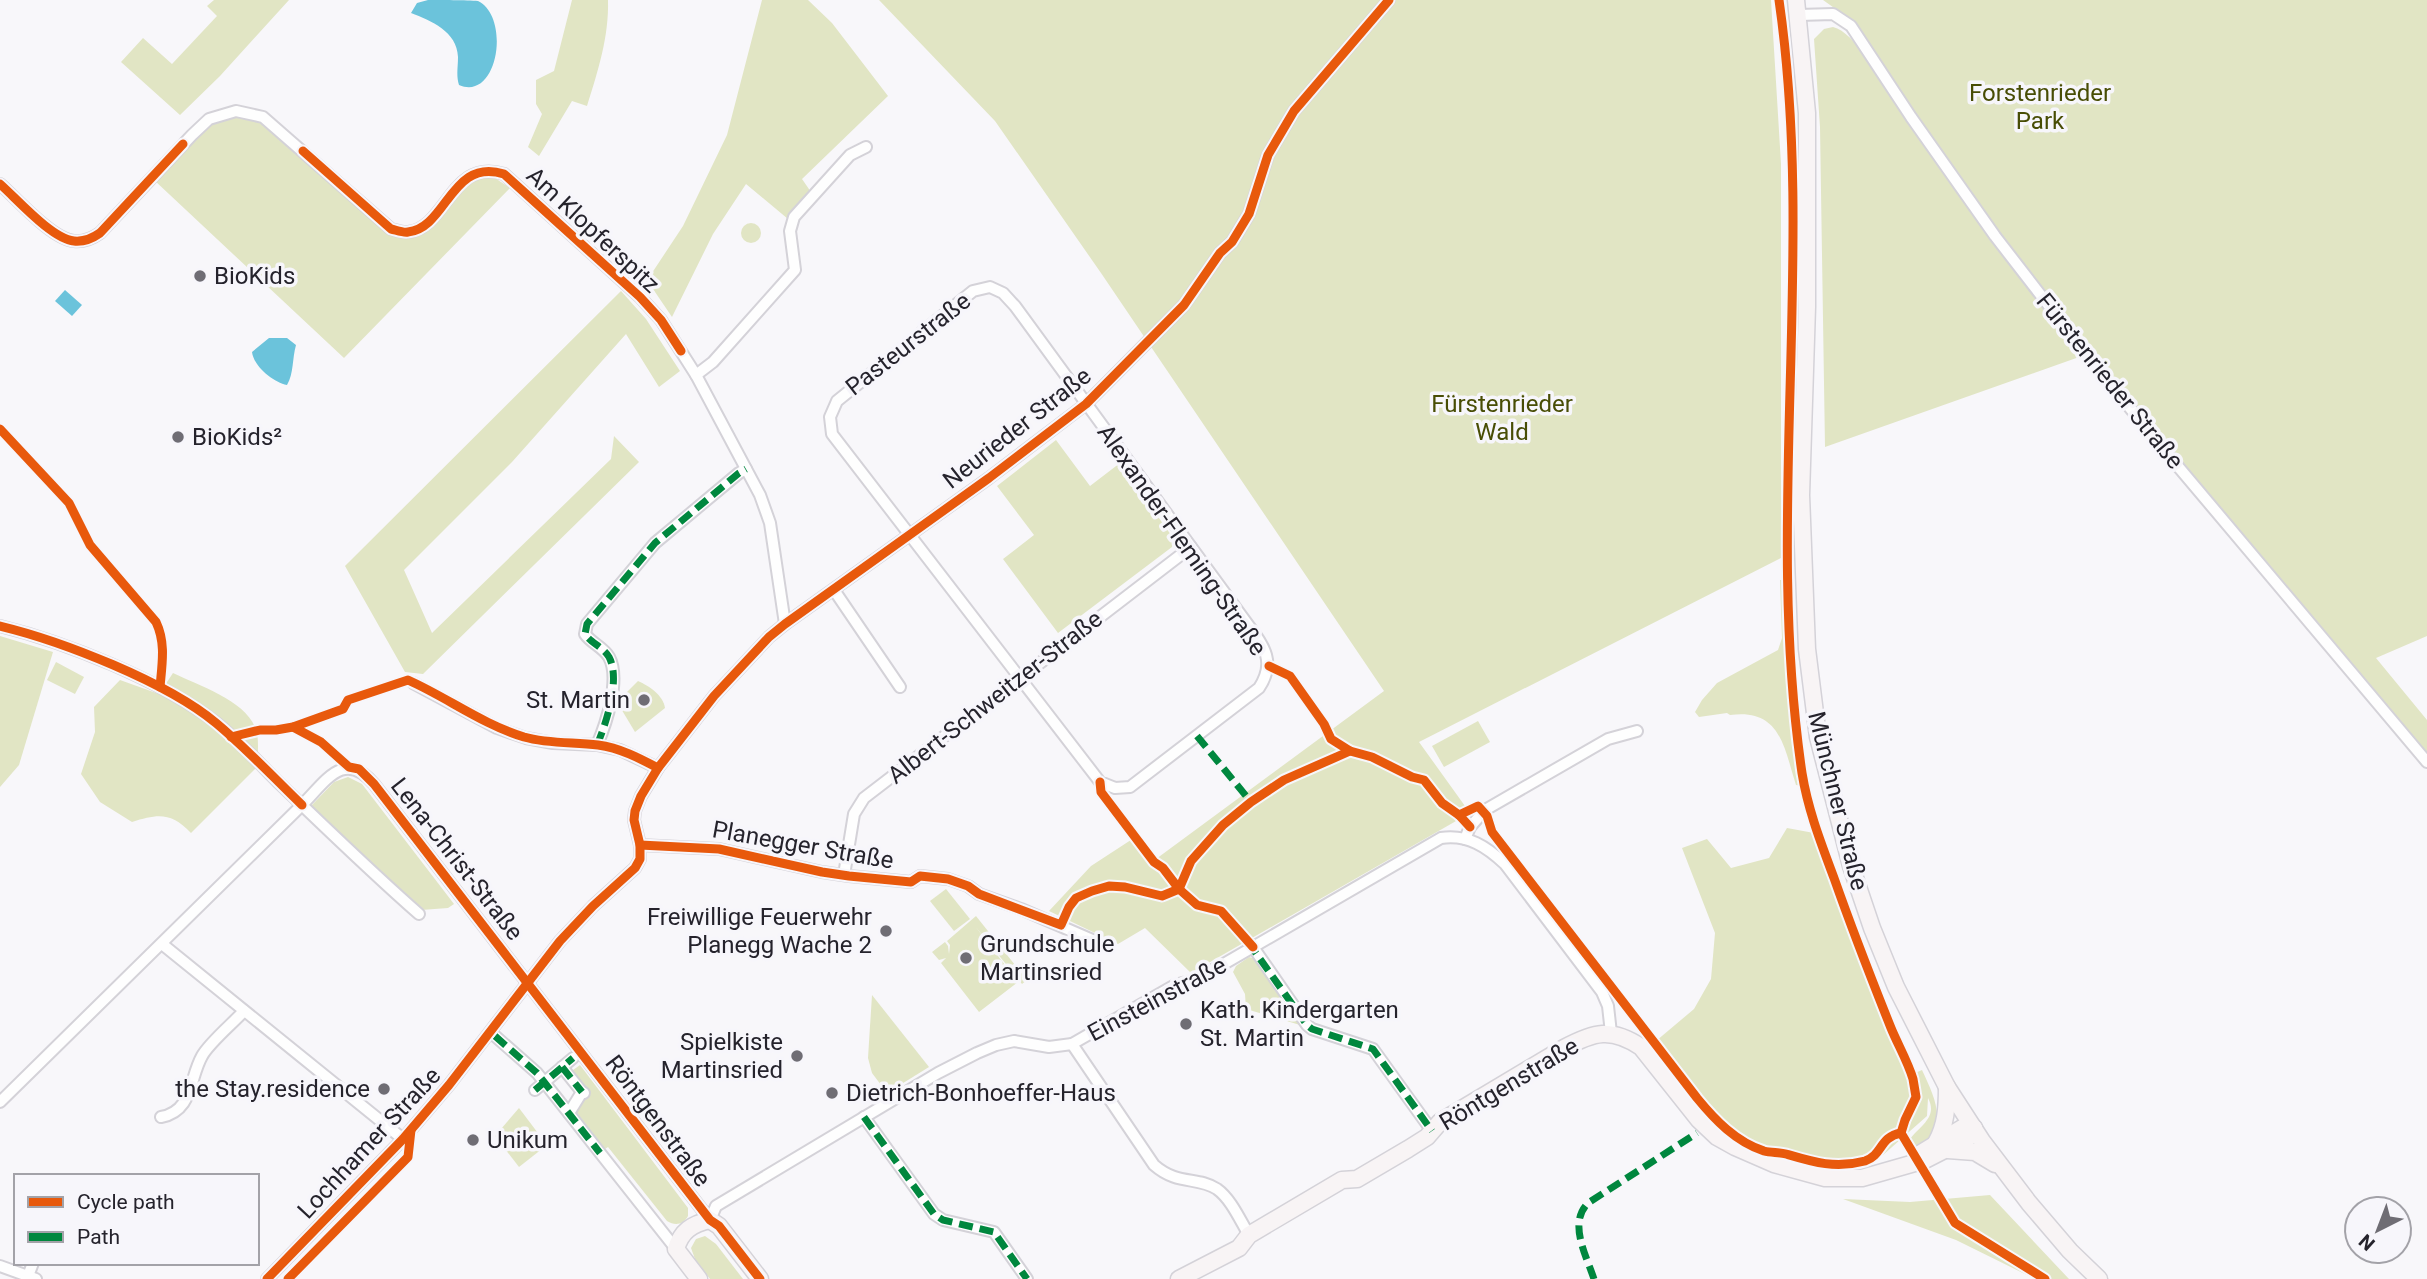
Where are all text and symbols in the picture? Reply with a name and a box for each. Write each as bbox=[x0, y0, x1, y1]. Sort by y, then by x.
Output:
park label: Forstenrieder Park bbox=[1969, 79, 2111, 135]
street label: Am Klopferspitz bbox=[521, 161, 665, 299]
place label: BioKids bbox=[214, 262, 295, 290]
marker: BioKids bbox=[192, 268, 208, 284]
street label: Pasteurstraße bbox=[840, 287, 976, 401]
street label: Fürstenrieder Straße bbox=[2031, 288, 2189, 474]
street label: Neurieder Straße bbox=[937, 362, 1097, 494]
park label: Fürstenrieder Wald bbox=[1431, 390, 1573, 446]
street label: Alexander-Fleming-Straße bbox=[1092, 419, 1272, 661]
place label: BioKids² bbox=[192, 423, 282, 451]
marker: BioKids² bbox=[170, 429, 186, 445]
street label: Albert-Schweitzer-Straße bbox=[882, 605, 1108, 789]
place label: St. Martin bbox=[526, 686, 630, 714]
marker: St. Martin bbox=[636, 692, 652, 708]
street label: Münchner Straße bbox=[1802, 709, 1874, 893]
street label: Lena-Christ-Straße bbox=[385, 772, 529, 946]
street label: Planegger Straße bbox=[710, 815, 896, 875]
place label: Freiwillige Feuerwehr Planegg Wache 2 bbox=[647, 903, 872, 959]
marker: Freiwillige Feuerwehr Planegg Wache 2 bbox=[878, 923, 894, 939]
place label: Grundschule Martinsried bbox=[980, 930, 1114, 986]
marker: Grundschule Martinsried bbox=[958, 950, 974, 966]
street label: Einsteinstraße bbox=[1083, 951, 1231, 1047]
place label: Kath. Kindergarten St. Martin bbox=[1200, 996, 1399, 1052]
marker: Kath. Kindergarten St. Martin bbox=[1178, 1016, 1194, 1032]
place label: Spielkiste Martinsried bbox=[661, 1028, 783, 1084]
street label: Röntgenstraße bbox=[1435, 1032, 1583, 1136]
marker: Spielkiste Martinsried bbox=[789, 1048, 805, 1064]
street label: Röntgenstraße bbox=[600, 1050, 716, 1192]
street label: Lochhamer Straße bbox=[292, 1062, 446, 1224]
place label: the Stay.residence bbox=[175, 1075, 370, 1103]
place label: Dietrich-Bonhoeffer-Haus bbox=[846, 1079, 1116, 1107]
marker: the Stay.residence bbox=[376, 1081, 392, 1097]
marker: Dietrich-Bonhoeffer-Haus bbox=[824, 1085, 840, 1101]
place label: Unikum bbox=[487, 1126, 568, 1154]
marker: Unikum bbox=[465, 1132, 481, 1148]
legend bbox=[14, 1174, 259, 1265]
text: Cycle path bbox=[77, 1190, 175, 1214]
north arrow bbox=[2343, 1195, 2413, 1265]
text: Path bbox=[77, 1225, 120, 1249]
text: N bbox=[2354, 1229, 2380, 1255]

